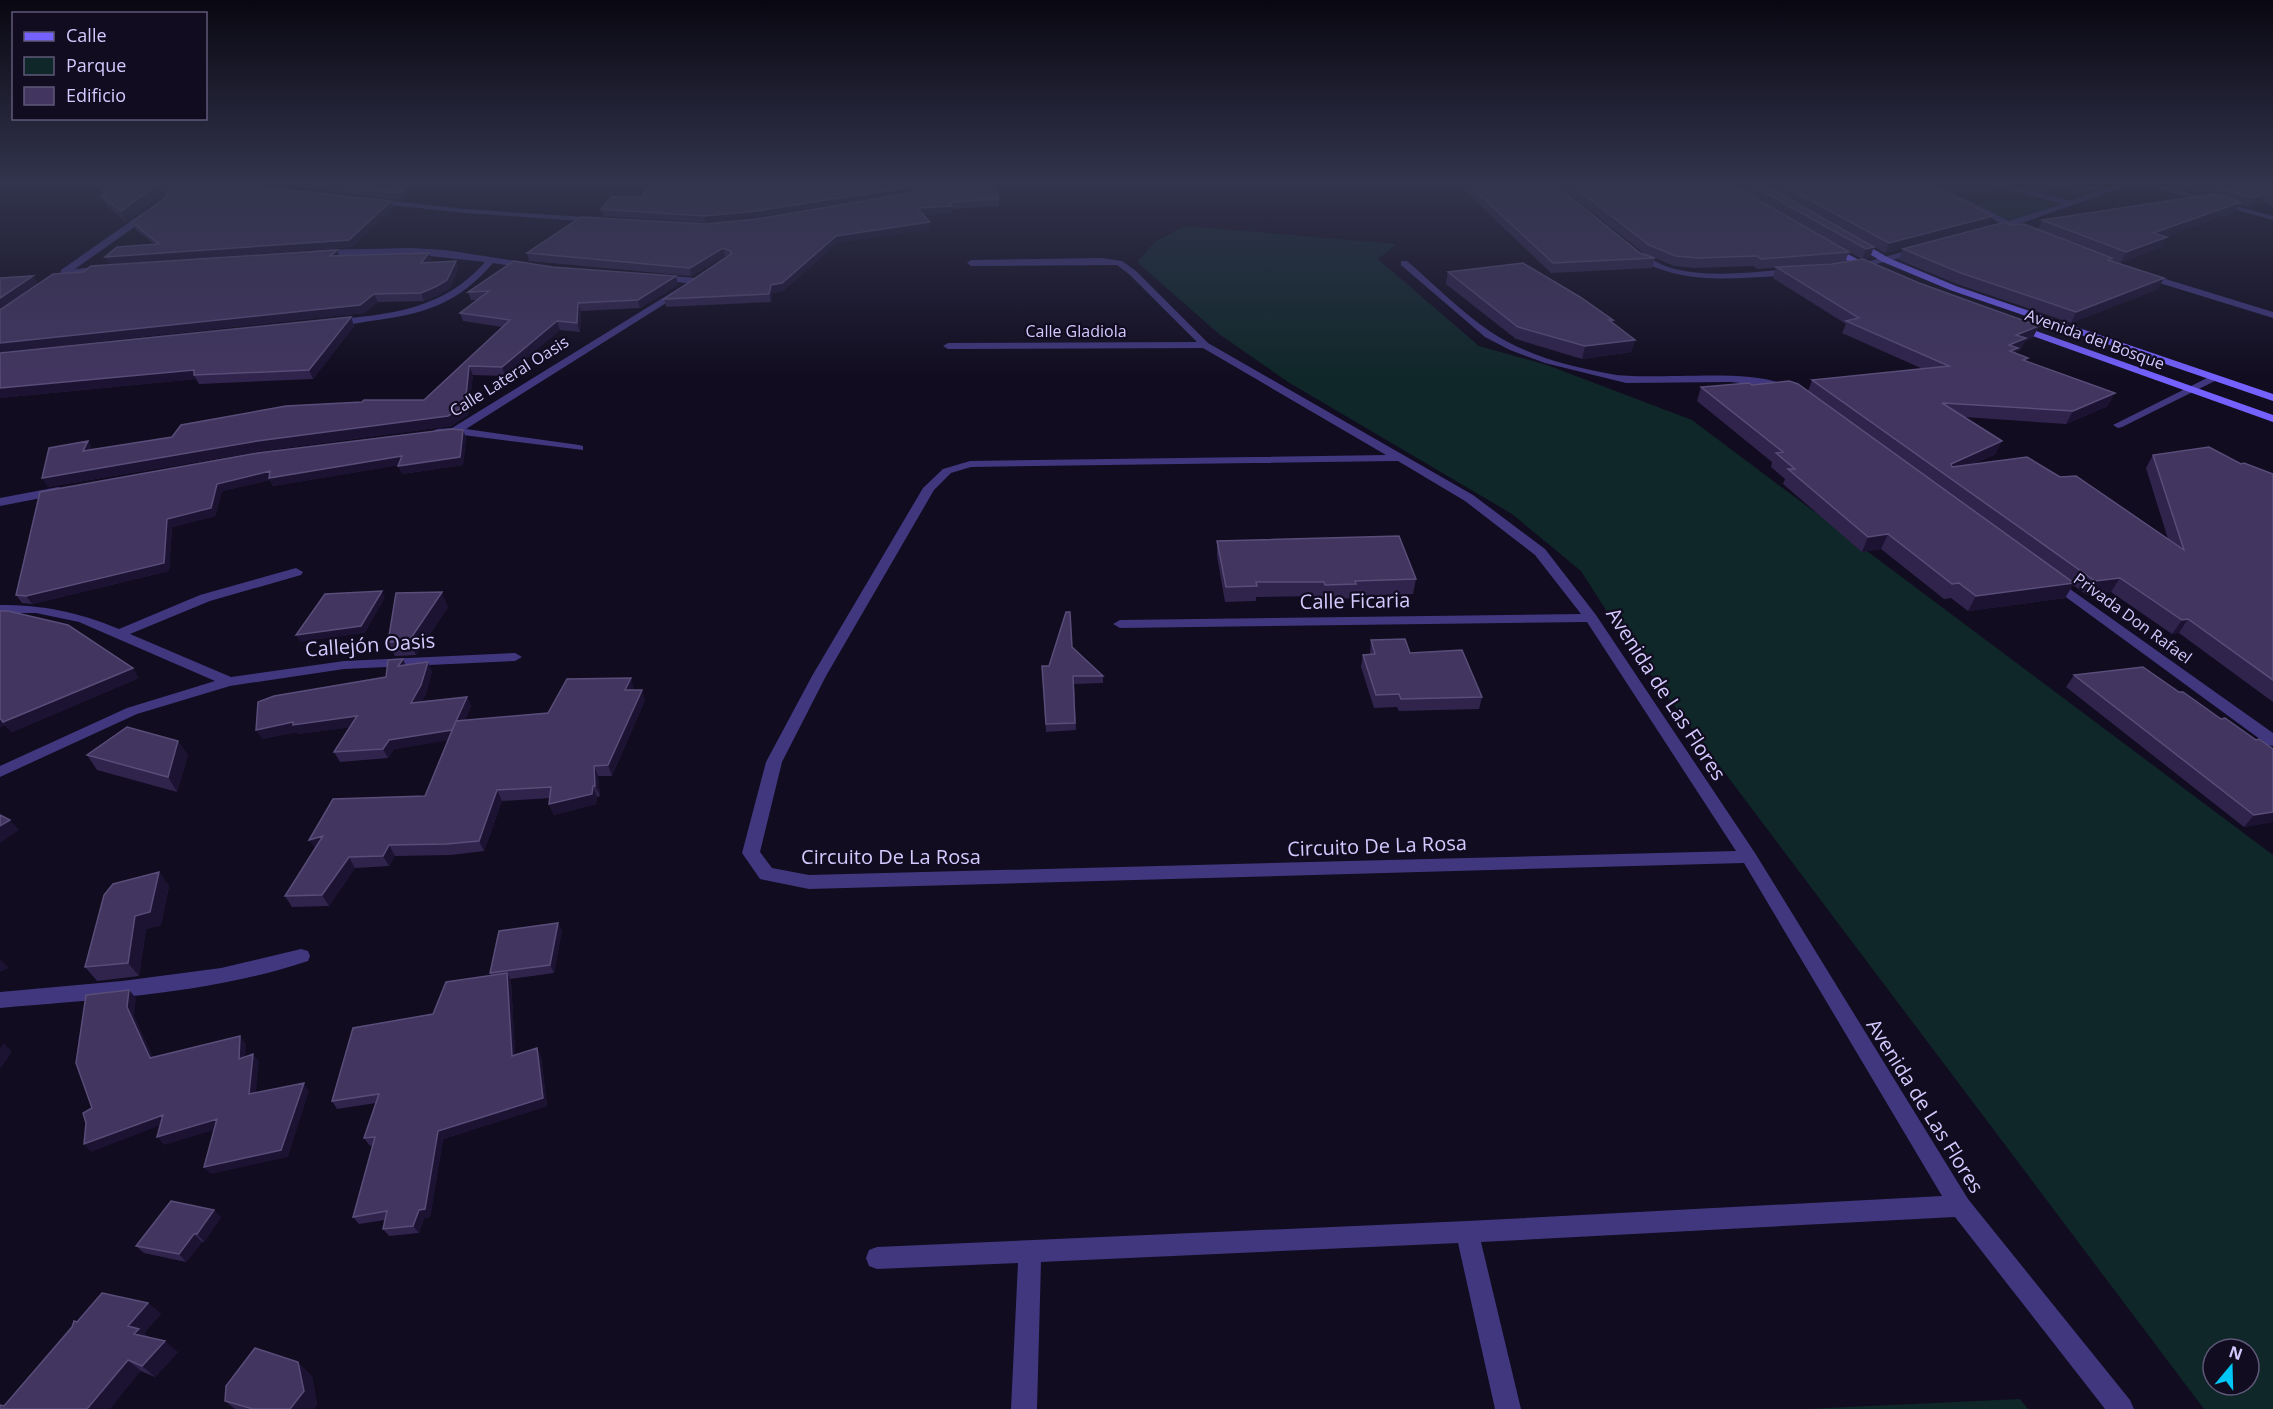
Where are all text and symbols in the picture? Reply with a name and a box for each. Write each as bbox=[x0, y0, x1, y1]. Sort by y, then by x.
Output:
legend bbox=[12, 12, 207, 120]
text: Calle bbox=[66, 23, 107, 47]
text: Parque bbox=[66, 53, 126, 77]
text: Edificio bbox=[66, 83, 126, 107]
street label: Avenida del Bosque bbox=[2022, 304, 2168, 374]
street label: Calle Gladiola bbox=[1025, 320, 1127, 342]
street label: Calle Lateral Oasis bbox=[445, 331, 573, 421]
street label: Privada Don Rafael bbox=[2069, 568, 2197, 668]
street label: Calle Ficaria bbox=[1299, 586, 1411, 615]
street label: Avenida de Las Flores bbox=[1600, 602, 1732, 785]
street label: Callejón Oasis bbox=[304, 626, 436, 663]
street label: Circuito De La Rosa bbox=[1287, 829, 1467, 862]
street label: Circuito De La Rosa bbox=[801, 843, 981, 870]
street label: Avenida de Las Flores bbox=[1861, 1013, 1990, 1198]
north arrow bbox=[2201, 1337, 2261, 1397]
text: N bbox=[2226, 1340, 2246, 1365]

